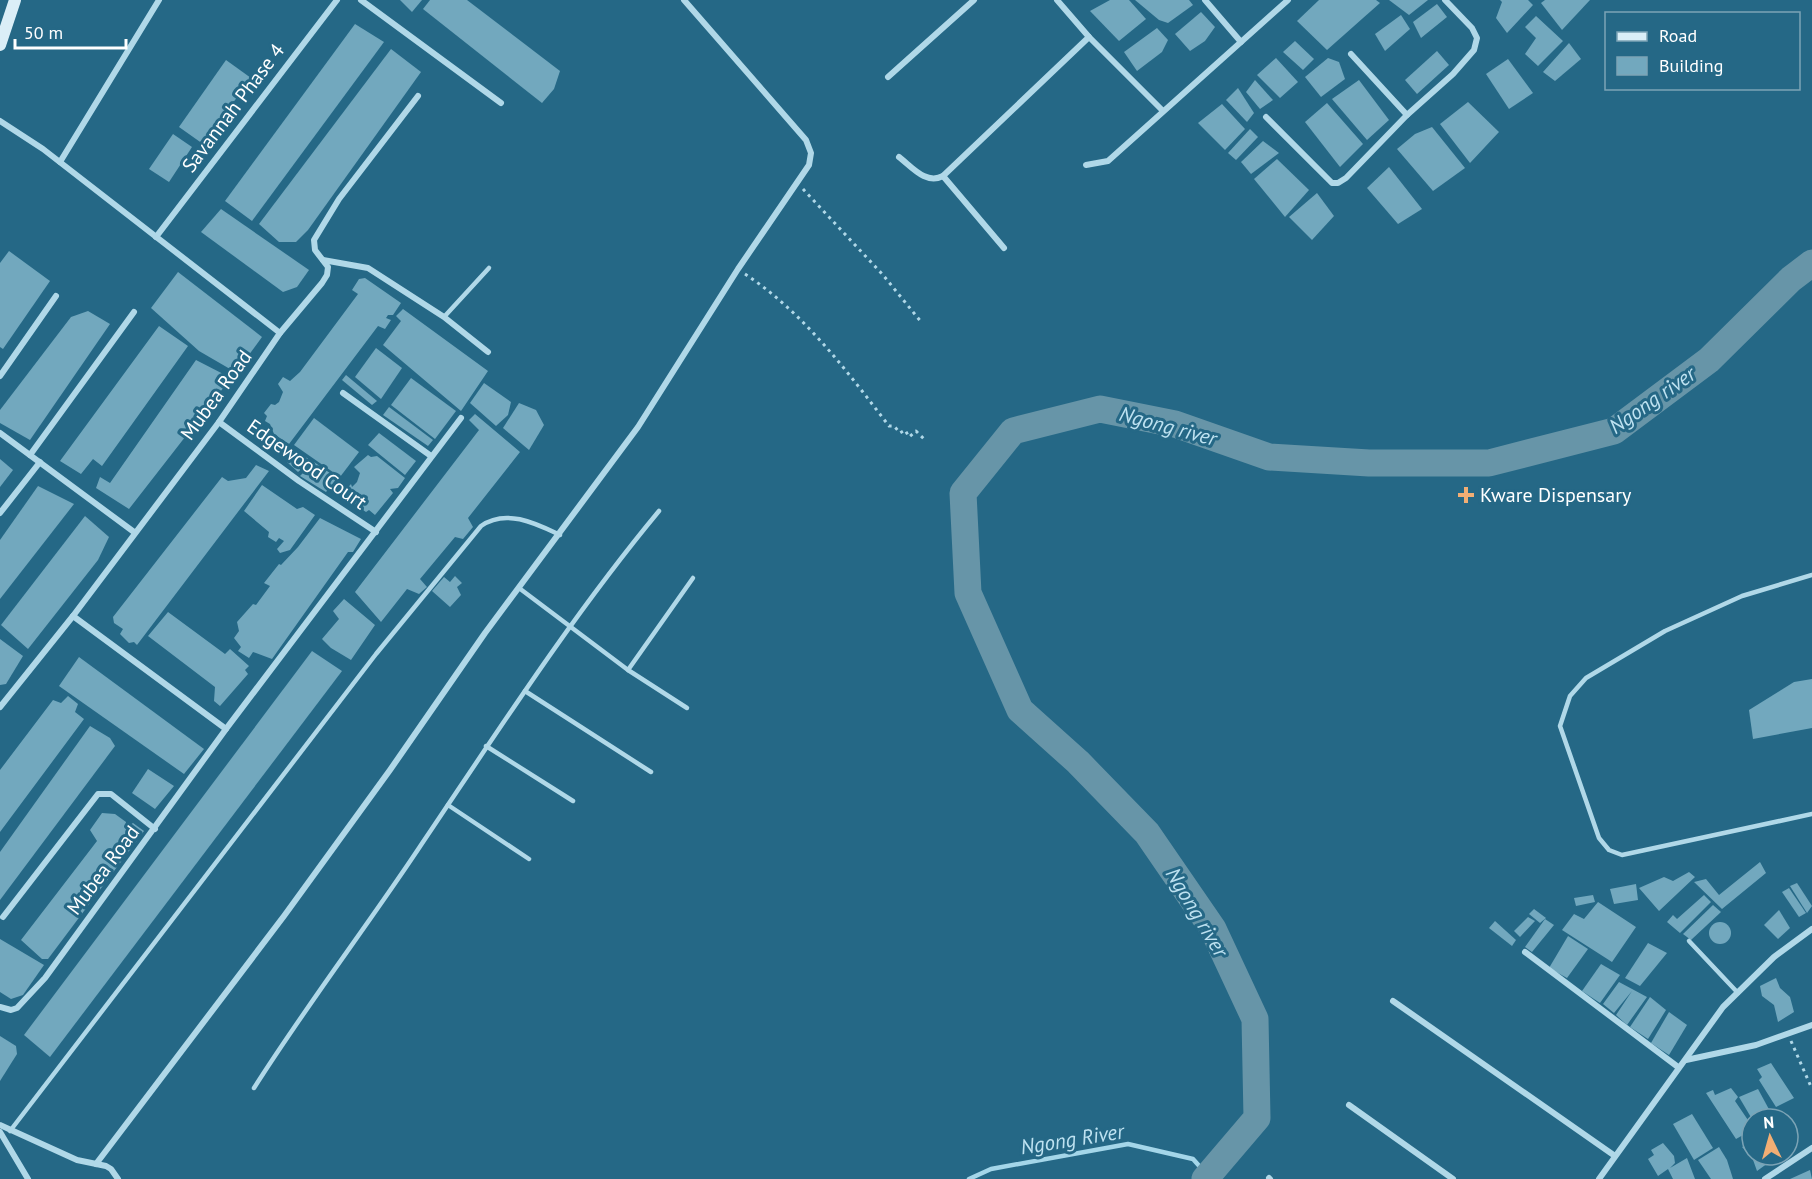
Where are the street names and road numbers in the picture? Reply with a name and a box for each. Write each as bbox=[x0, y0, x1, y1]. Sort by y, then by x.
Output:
street label: Savannah Phase 4 bbox=[176, 38, 290, 178]
street label: Mubea Road bbox=[175, 345, 257, 445]
street label: Edgewood Court bbox=[242, 413, 372, 515]
street label: Mubea Road bbox=[61, 820, 145, 920]

